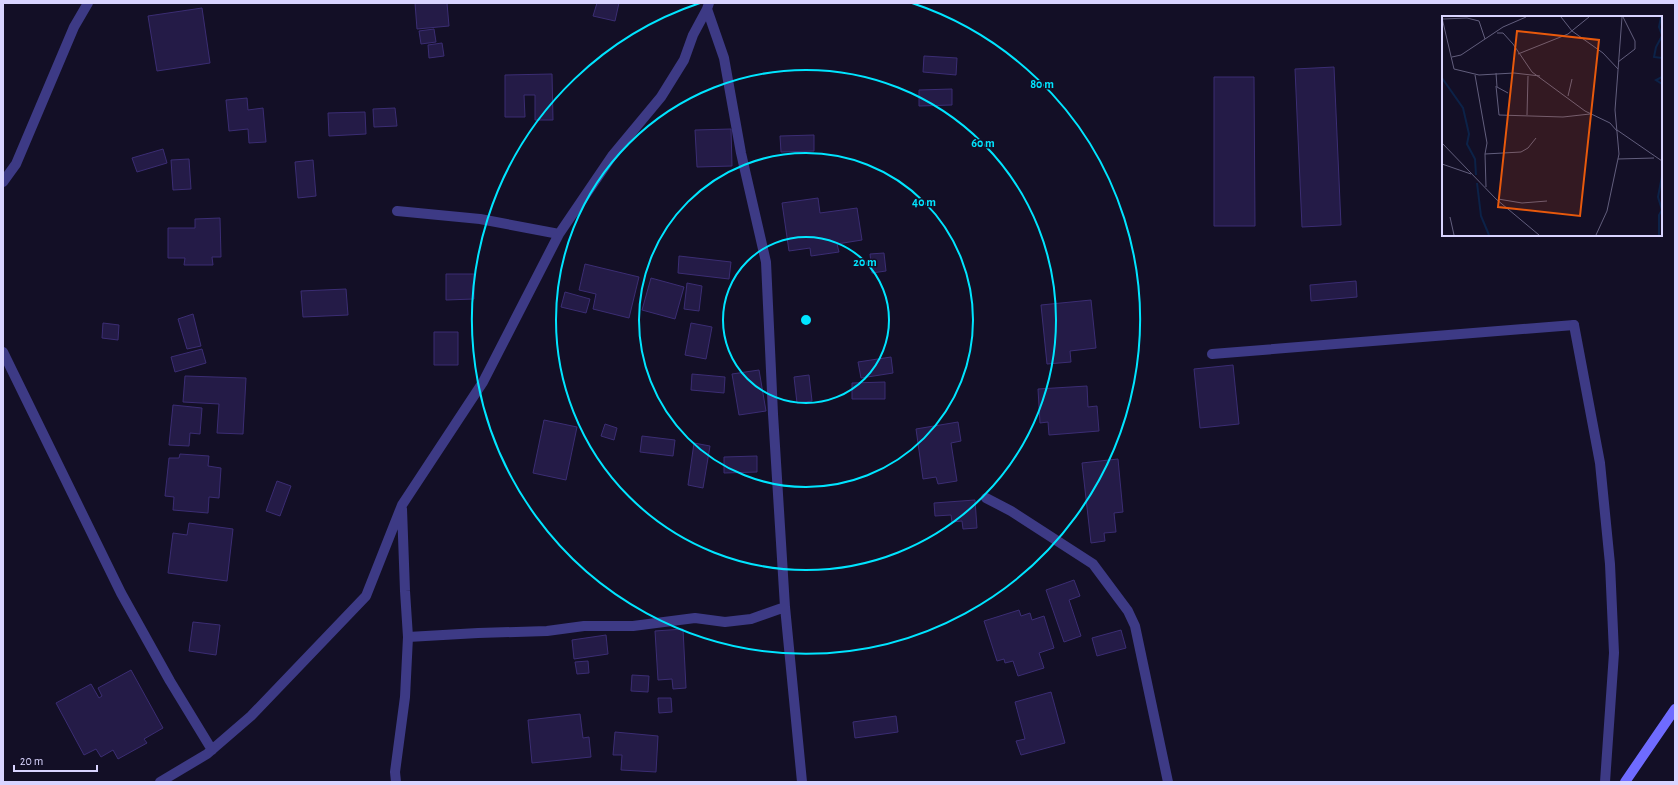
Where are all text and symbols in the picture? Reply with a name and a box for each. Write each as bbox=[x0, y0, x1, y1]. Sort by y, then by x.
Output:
inset map bbox=[1442, 16, 1662, 236]
text: 80 m bbox=[1030, 78, 1054, 90]
text: 60 m bbox=[971, 137, 995, 149]
text: 40 m bbox=[912, 196, 936, 208]
text: 20 m bbox=[853, 256, 877, 268]
centre of rings bbox=[799, 313, 813, 327]
scale bar bbox=[14, 747, 97, 773]
text: 20 m bbox=[20, 755, 43, 767]

